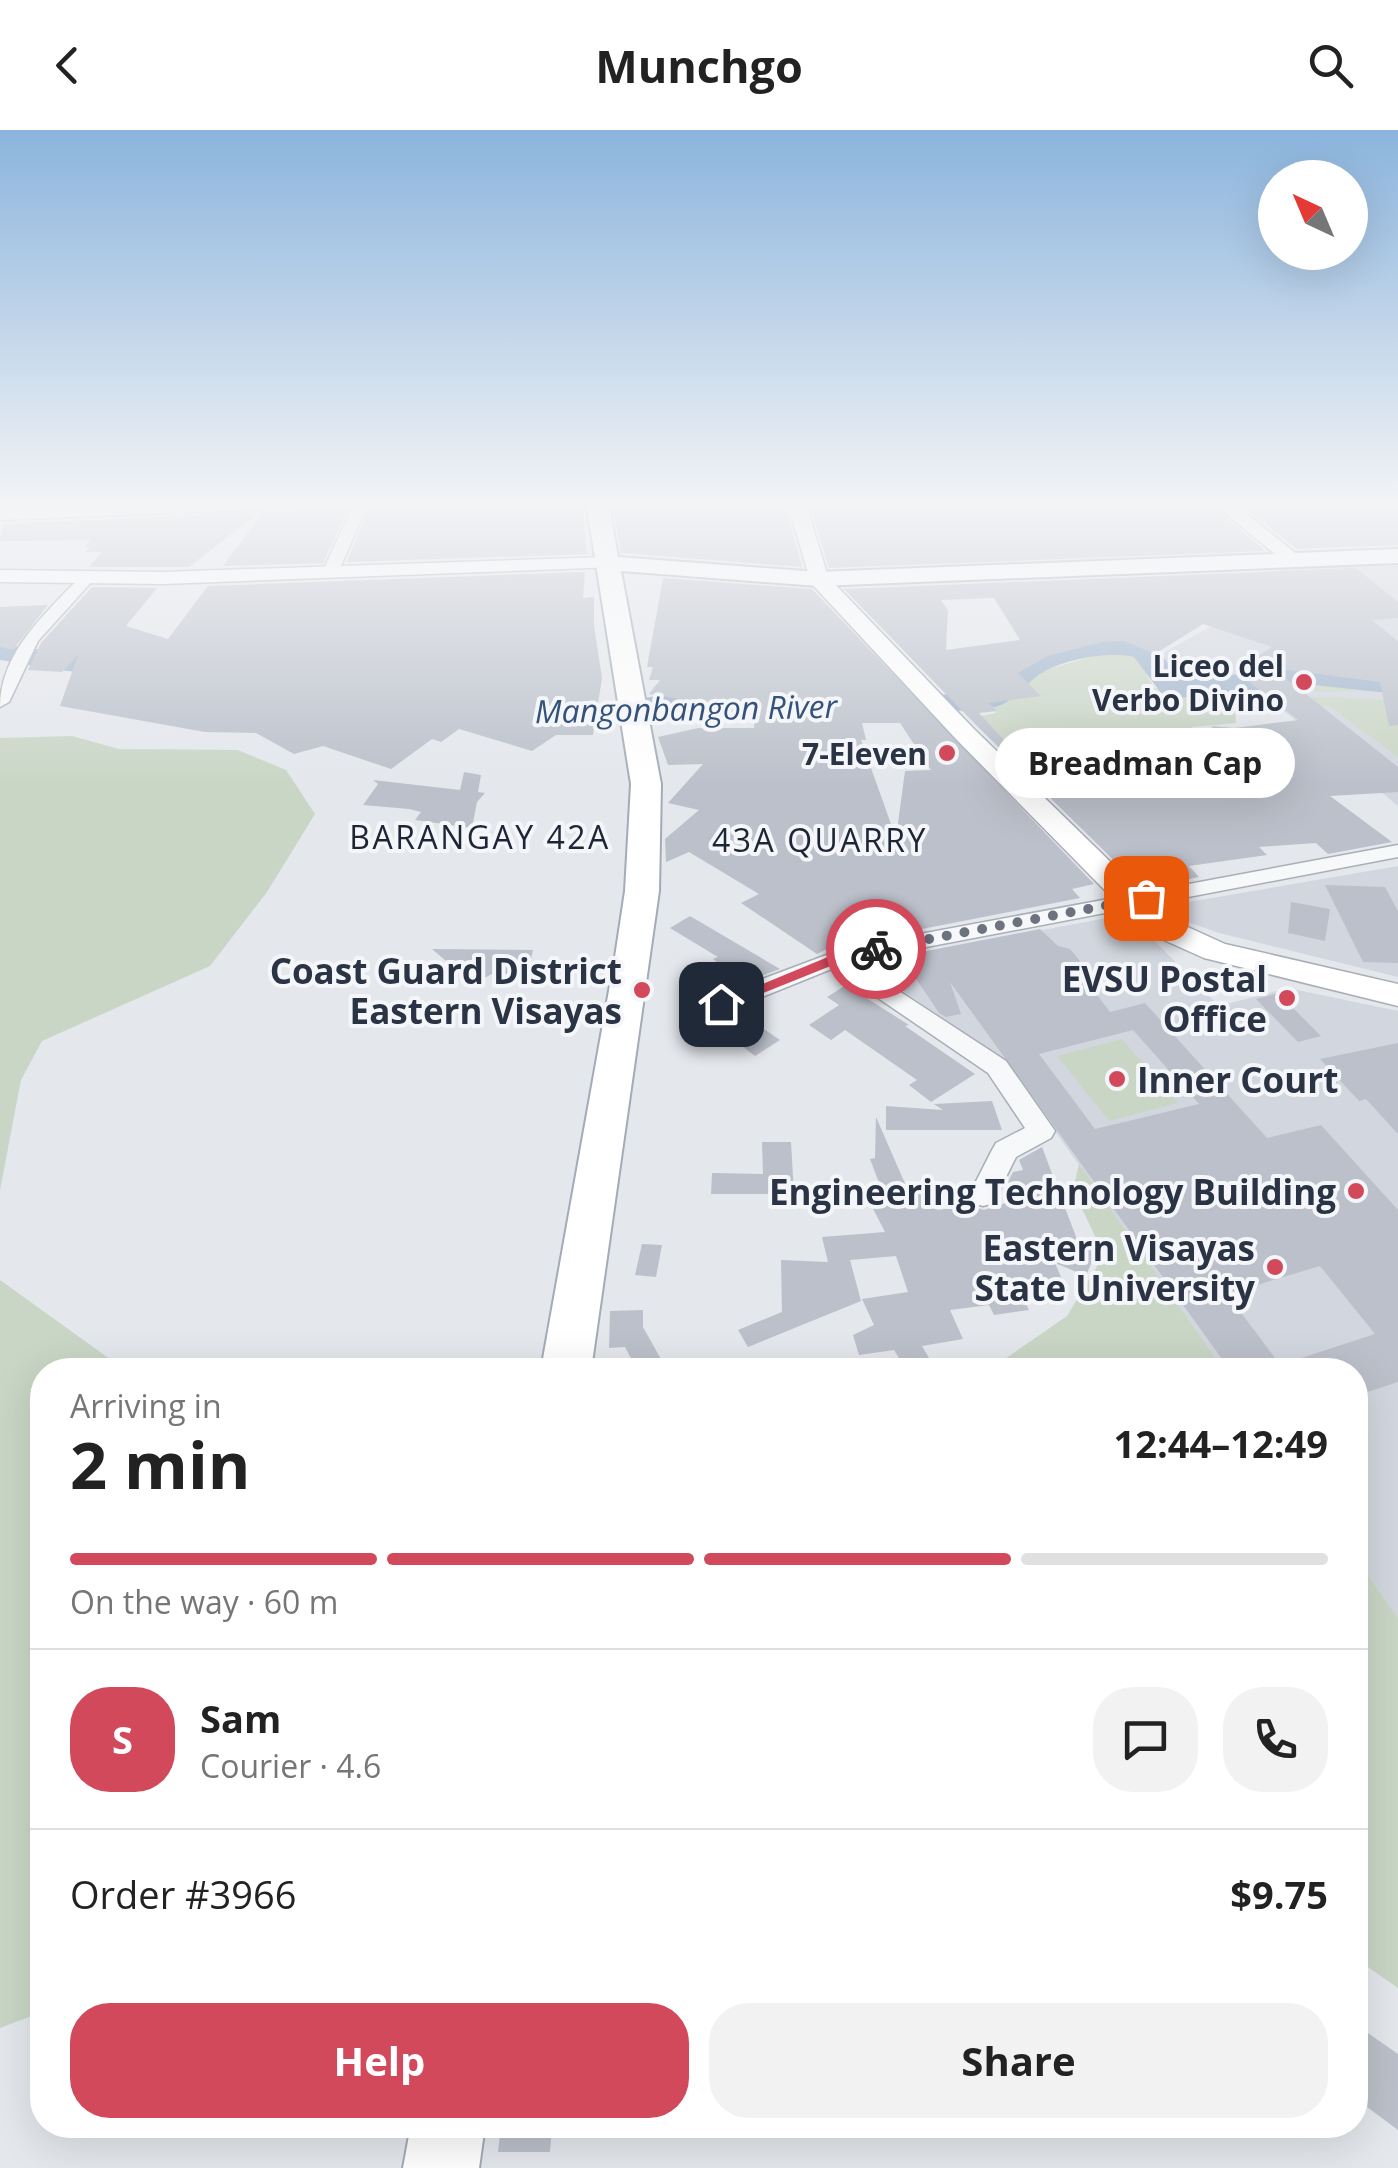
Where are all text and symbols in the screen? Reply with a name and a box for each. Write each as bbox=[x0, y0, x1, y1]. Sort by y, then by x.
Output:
text: Munchgo bbox=[595, 35, 803, 96]
icon: back bbox=[40, 38, 95, 93]
icon: search bbox=[1303, 38, 1358, 93]
north arrow bbox=[1258, 160, 1368, 270]
map controls bbox=[1258, 160, 1368, 270]
place label: Liceo del Verbo Divino bbox=[1092, 645, 1284, 720]
marker: Liceo del Verbo Divino bbox=[1293, 671, 1315, 693]
water label: Mangonbangon River bbox=[534, 684, 839, 732]
callout: Breadman Cap bbox=[996, 728, 1296, 798]
place label: 7-Eleven bbox=[802, 733, 927, 774]
text: Breadman Cap bbox=[1028, 741, 1262, 784]
marker: 7-Eleven bbox=[936, 742, 958, 764]
district label: BARANGAY 42A bbox=[349, 815, 611, 858]
district label: 43A QUARRY bbox=[712, 818, 928, 861]
pin bbox=[1104, 856, 1189, 941]
icon: bag bbox=[1119, 871, 1174, 926]
courier bbox=[826, 899, 926, 999]
icon: bike bbox=[849, 922, 904, 977]
place label: Coast Guard District Eastern Visayas bbox=[270, 947, 622, 1034]
place label: EVSU Postal Office bbox=[1062, 955, 1267, 1042]
pin bbox=[679, 962, 764, 1047]
icon: home bbox=[694, 977, 749, 1032]
marker: Coast Guard District Eastern Visayas bbox=[631, 979, 653, 1001]
marker: EVSU Postal Office bbox=[1276, 987, 1298, 1009]
place label: Inner Court bbox=[1137, 1056, 1338, 1103]
marker: Inner Court bbox=[1106, 1068, 1128, 1090]
place label: Engineering Technology Building bbox=[769, 1168, 1336, 1215]
marker: Engineering Technology Building bbox=[1345, 1180, 1367, 1202]
place label: Eastern Visayas State University bbox=[975, 1224, 1255, 1311]
marker: Eastern Visayas State University bbox=[1264, 1256, 1286, 1278]
text: Arriving in bbox=[70, 1384, 222, 1427]
text: 12:44–12:49 bbox=[1114, 1417, 1328, 1469]
text: 2 min bbox=[70, 1420, 250, 1508]
text: On the way · 60 m bbox=[70, 1580, 338, 1623]
button: chat bbox=[1093, 1687, 1198, 1792]
button: phone bbox=[1223, 1687, 1328, 1792]
text: Sam bbox=[200, 1692, 281, 1744]
text: S bbox=[112, 1713, 133, 1765]
text: Courier · 4.6 bbox=[200, 1744, 381, 1787]
text: Order #3966 bbox=[70, 1868, 297, 1920]
text: $9.75 bbox=[1230, 1868, 1328, 1920]
button: Help bbox=[70, 2003, 689, 2118]
button: Share bbox=[709, 2003, 1328, 2118]

